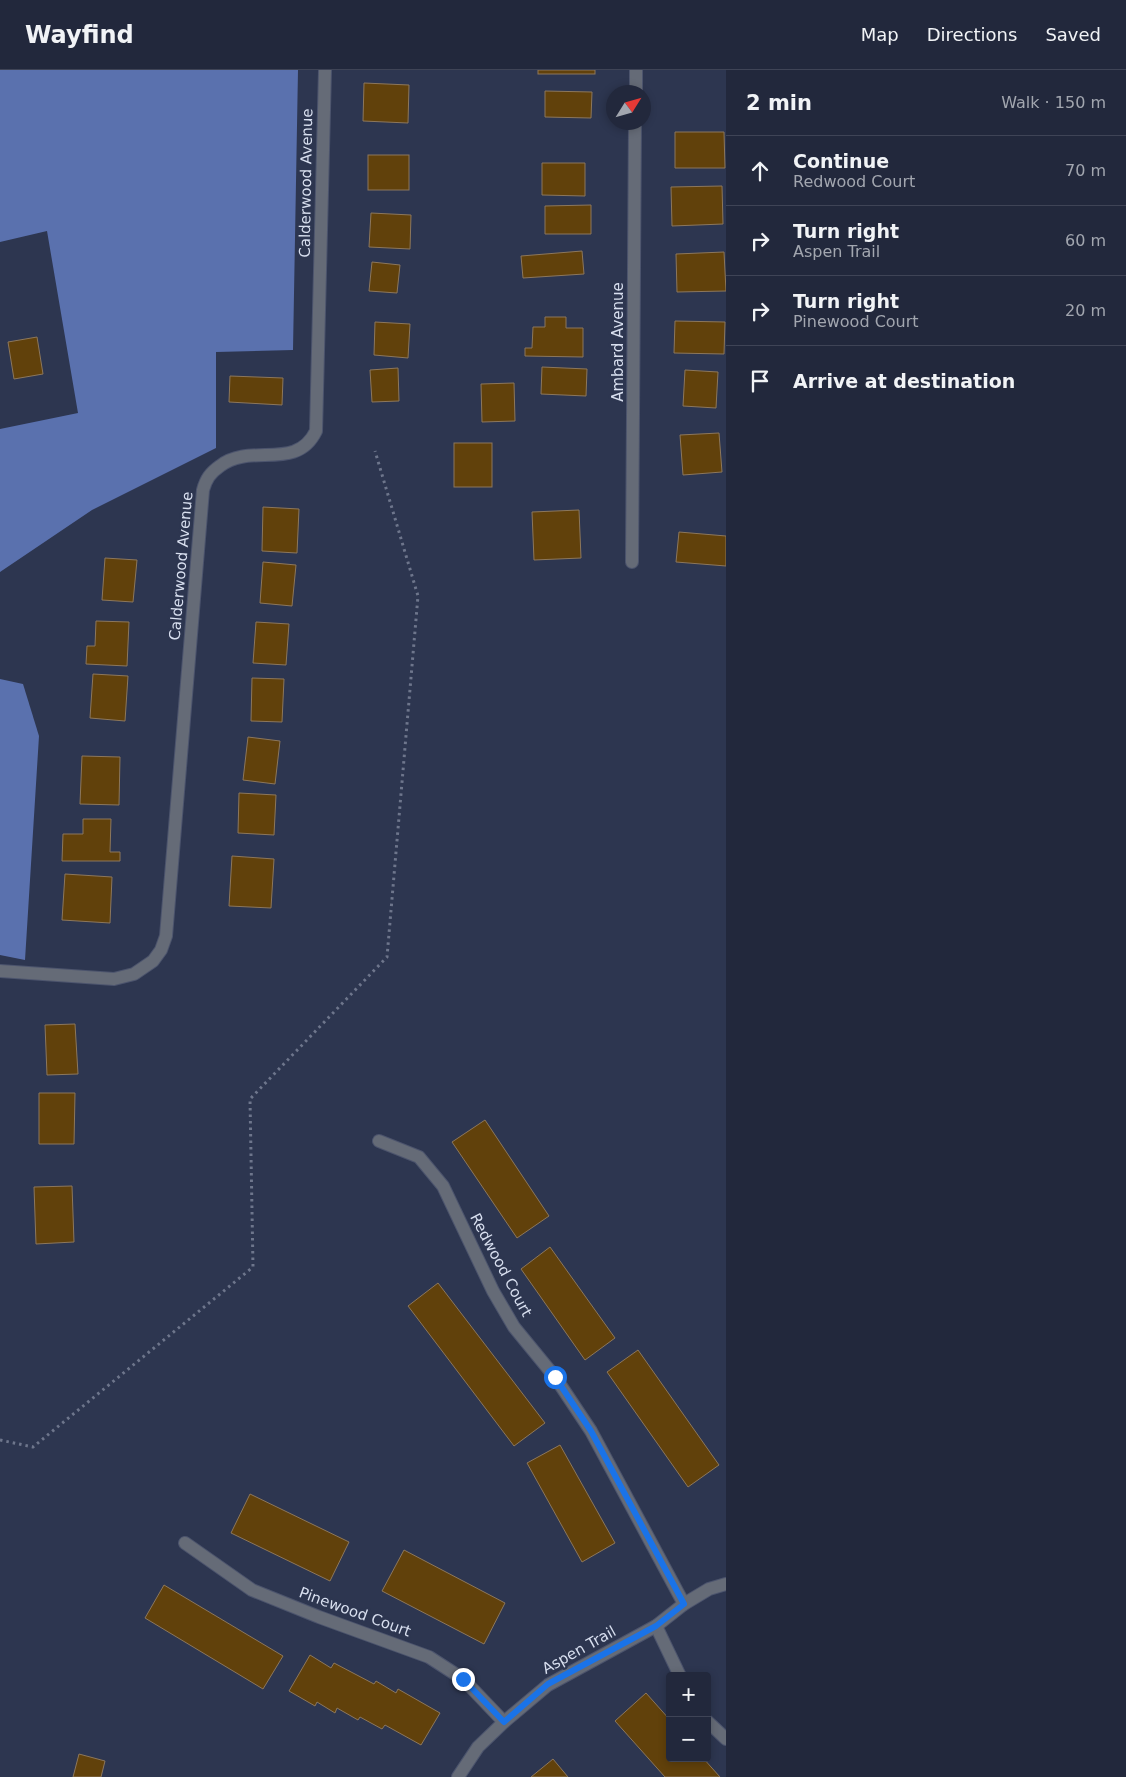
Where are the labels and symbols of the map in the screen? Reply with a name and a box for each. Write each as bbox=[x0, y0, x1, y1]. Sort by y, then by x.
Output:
north arrow bbox=[606, 85, 651, 130]
street label: Calderwood Avenue bbox=[296, 108, 316, 258]
street label: Ambard Avenue bbox=[609, 282, 627, 402]
street label: Calderwood Avenue bbox=[166, 491, 196, 641]
street label: Redwood Court bbox=[466, 1210, 536, 1320]
route start bbox=[544, 1366, 567, 1389]
street label: Pinewood Court bbox=[297, 1583, 414, 1641]
street label: Aspen Trail bbox=[539, 1622, 619, 1678]
route end bbox=[452, 1668, 475, 1691]

